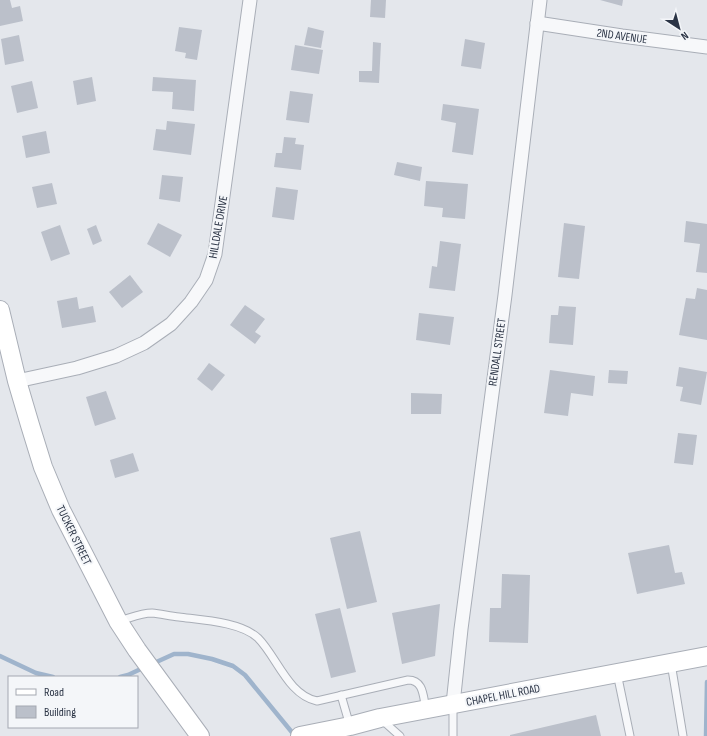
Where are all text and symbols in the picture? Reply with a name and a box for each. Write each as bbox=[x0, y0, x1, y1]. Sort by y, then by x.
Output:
north arrow bbox=[659, 8, 699, 48]
street label: 2ND AVENUE bbox=[596, 26, 648, 47]
text: N bbox=[678, 29, 691, 43]
street label: HILLDALE DRIVE bbox=[206, 194, 231, 260]
street label: RENDALL STREET bbox=[485, 317, 510, 387]
street label: TUCKER STREET bbox=[53, 503, 95, 568]
legend bbox=[8, 676, 138, 728]
street label: CHAPEL HILL ROAD bbox=[465, 681, 541, 710]
text: Road bbox=[44, 685, 64, 700]
text: Building bbox=[44, 705, 76, 720]

